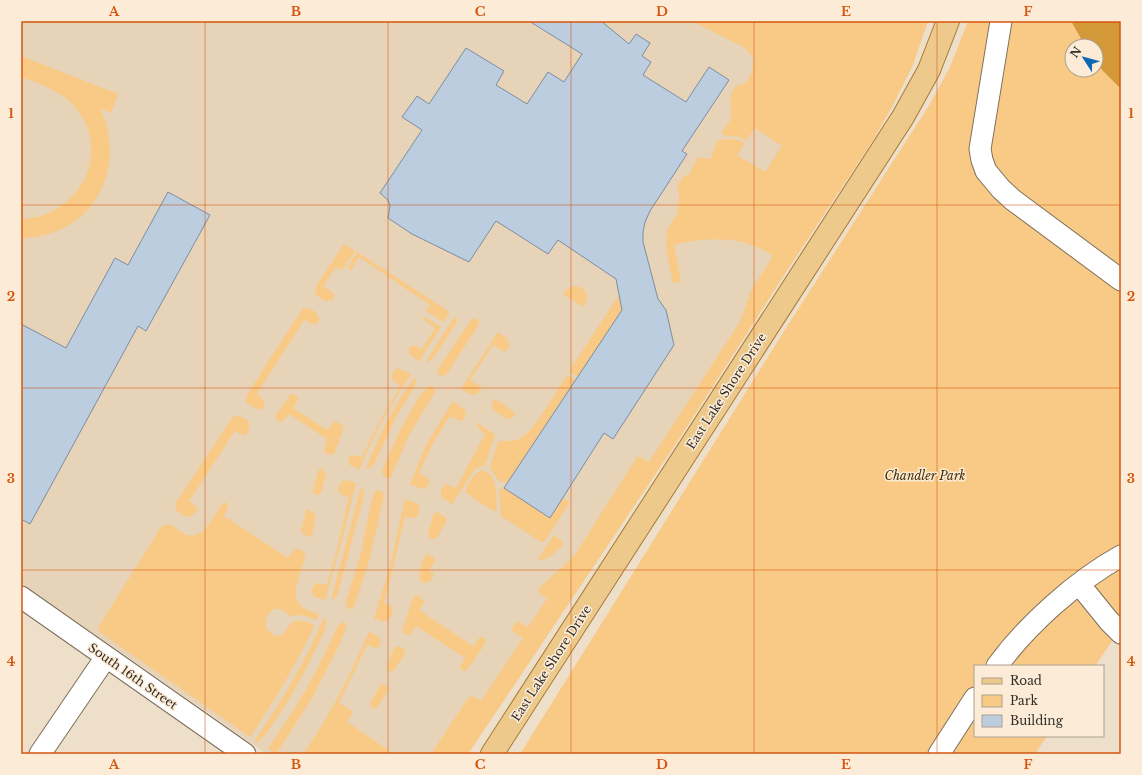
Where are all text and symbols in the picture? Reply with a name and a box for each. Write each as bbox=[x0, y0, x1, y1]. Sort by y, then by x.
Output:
text: A bbox=[108, 3, 120, 20]
text: B bbox=[291, 3, 301, 20]
text: C bbox=[475, 3, 486, 20]
text: D bbox=[656, 3, 668, 20]
text: E bbox=[841, 3, 851, 20]
text: F bbox=[1024, 3, 1033, 20]
north arrow bbox=[1064, 38, 1104, 78]
text: N bbox=[1067, 43, 1085, 60]
text: 1 bbox=[8, 105, 14, 122]
text: 1 bbox=[1128, 105, 1134, 122]
text: 2 bbox=[7, 288, 15, 305]
text: 2 bbox=[1127, 288, 1135, 305]
street label: East Lake Shore Drive bbox=[683, 330, 769, 452]
park label: Chandler Park bbox=[884, 468, 966, 483]
text: 3 bbox=[7, 470, 15, 487]
text: 3 bbox=[1127, 470, 1135, 487]
street label: East Lake Shore Drive bbox=[508, 602, 594, 724]
street label: South 16th Street bbox=[86, 640, 181, 713]
text: 4 bbox=[7, 653, 16, 670]
text: 4 bbox=[1127, 653, 1136, 670]
legend bbox=[974, 665, 1104, 737]
text: Road bbox=[1010, 673, 1042, 688]
text: Park bbox=[1010, 693, 1038, 708]
text: Building bbox=[1010, 713, 1064, 728]
text: A bbox=[108, 756, 120, 773]
text: B bbox=[291, 756, 301, 773]
text: C bbox=[475, 756, 486, 773]
text: D bbox=[656, 756, 668, 773]
text: E bbox=[841, 756, 851, 773]
text: F bbox=[1024, 756, 1033, 773]

